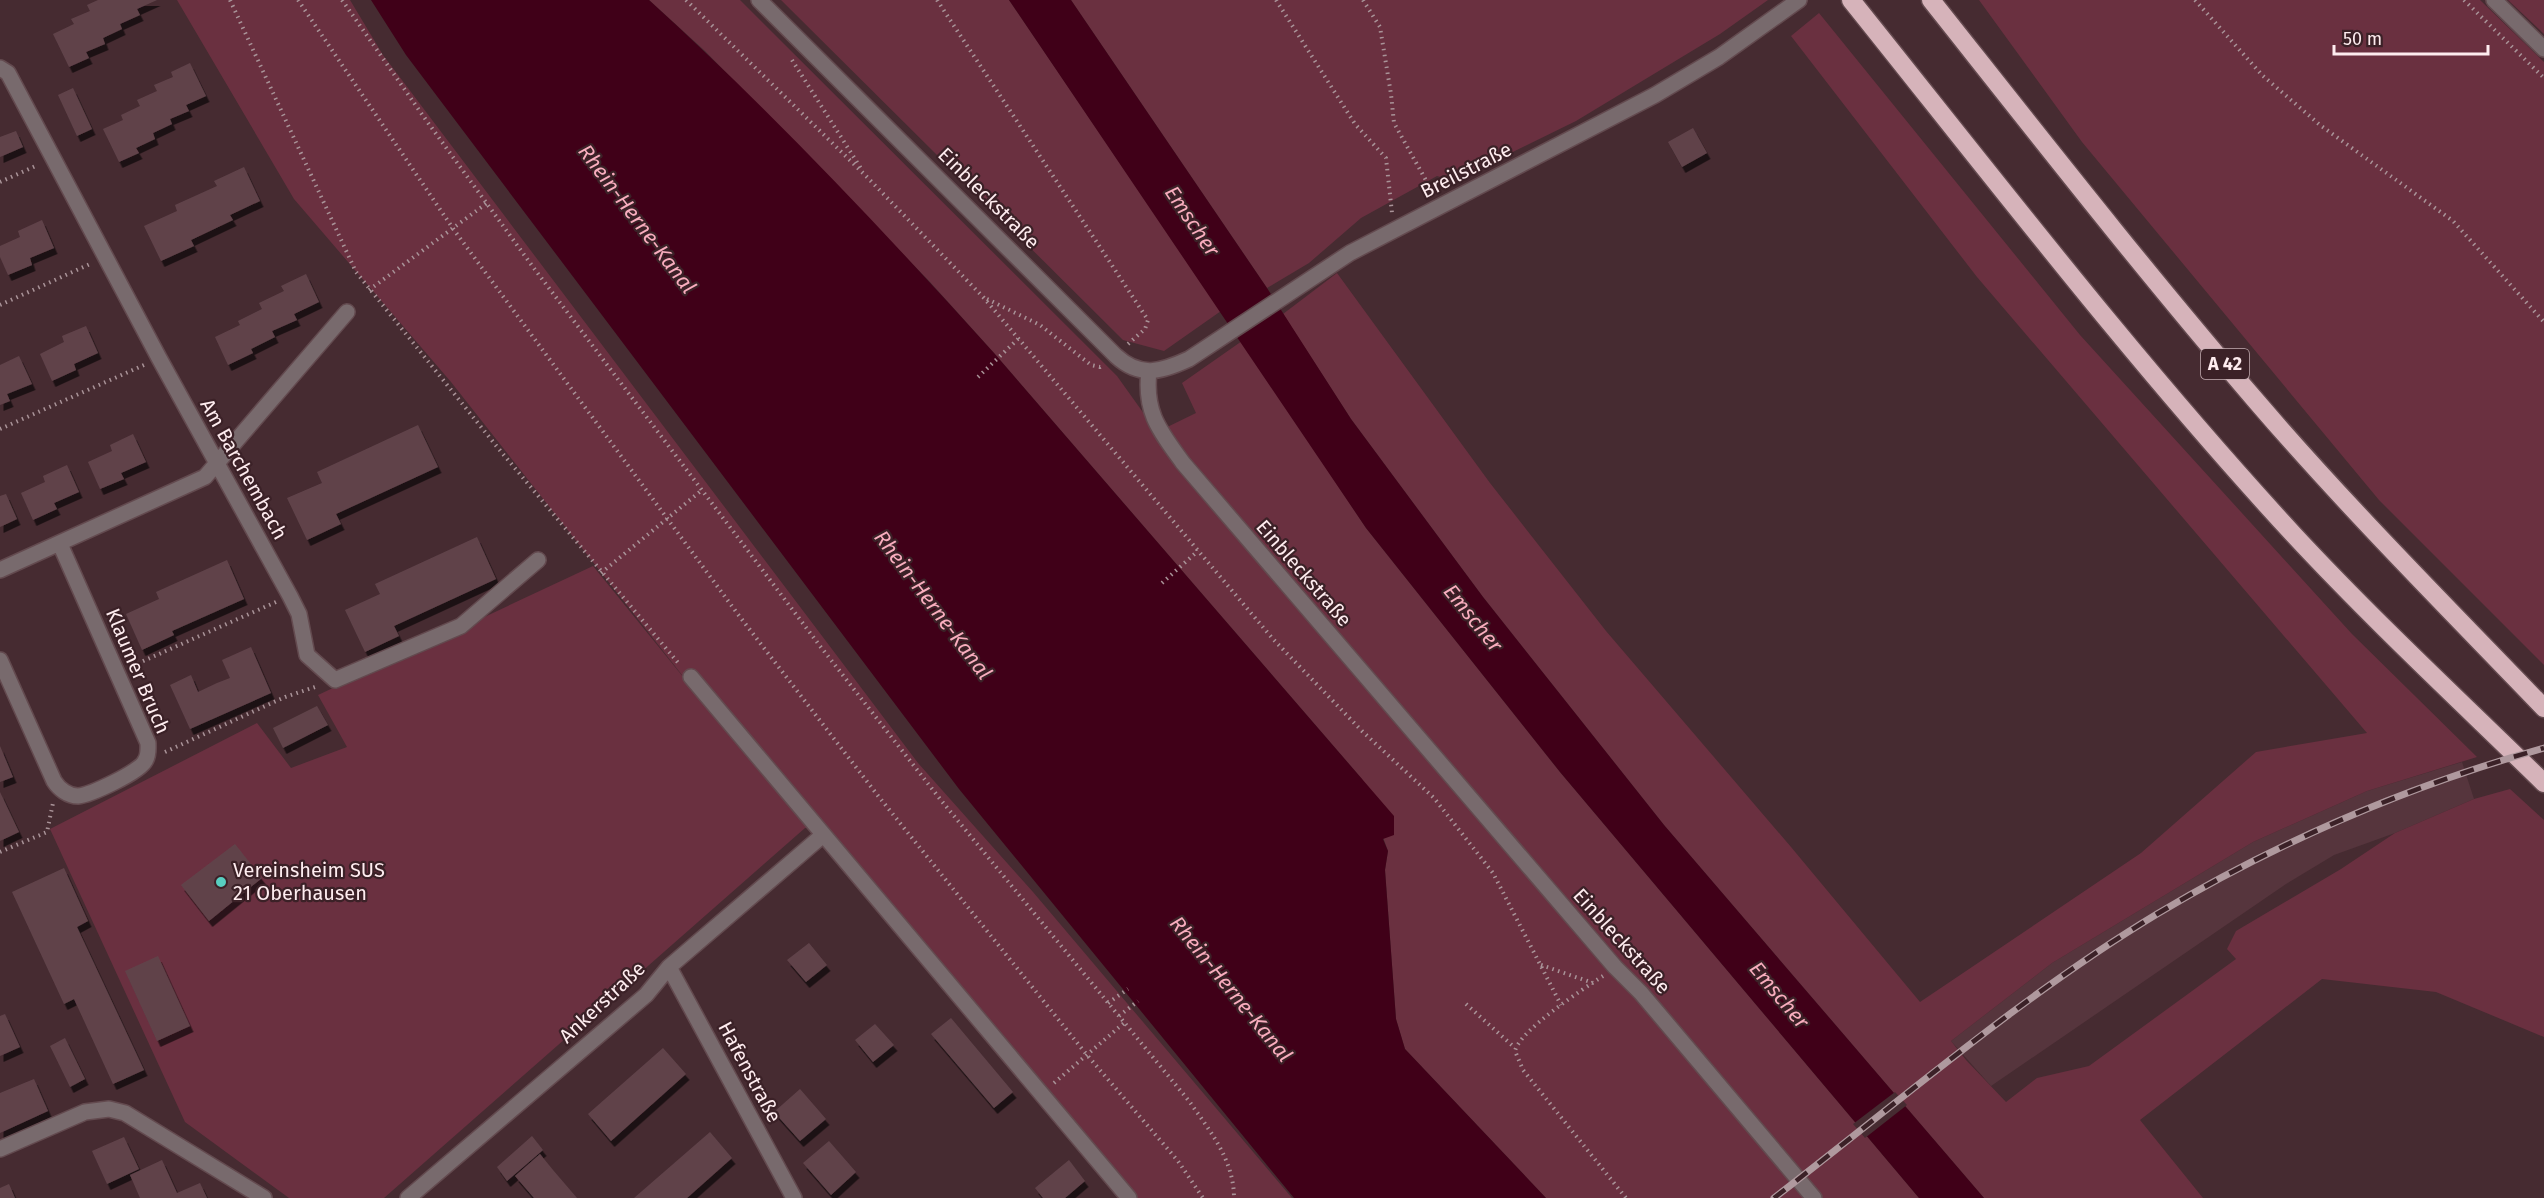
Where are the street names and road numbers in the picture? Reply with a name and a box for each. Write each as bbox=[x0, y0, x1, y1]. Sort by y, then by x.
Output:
street label: Breilstraße bbox=[1416, 137, 1516, 203]
street label: Einbleckstraße bbox=[933, 142, 1045, 254]
road number: A 42 bbox=[2201, 349, 2249, 379]
street label: Am Barchembach bbox=[195, 394, 293, 544]
street label: Einbleckstraße bbox=[1251, 515, 1357, 631]
street label: Klaumer Bruch bbox=[101, 605, 175, 737]
street label: Einbleckstraße bbox=[1568, 883, 1676, 999]
street label: Ankerstraße bbox=[554, 956, 650, 1048]
street label: Hafenstraße bbox=[713, 1017, 787, 1127]

